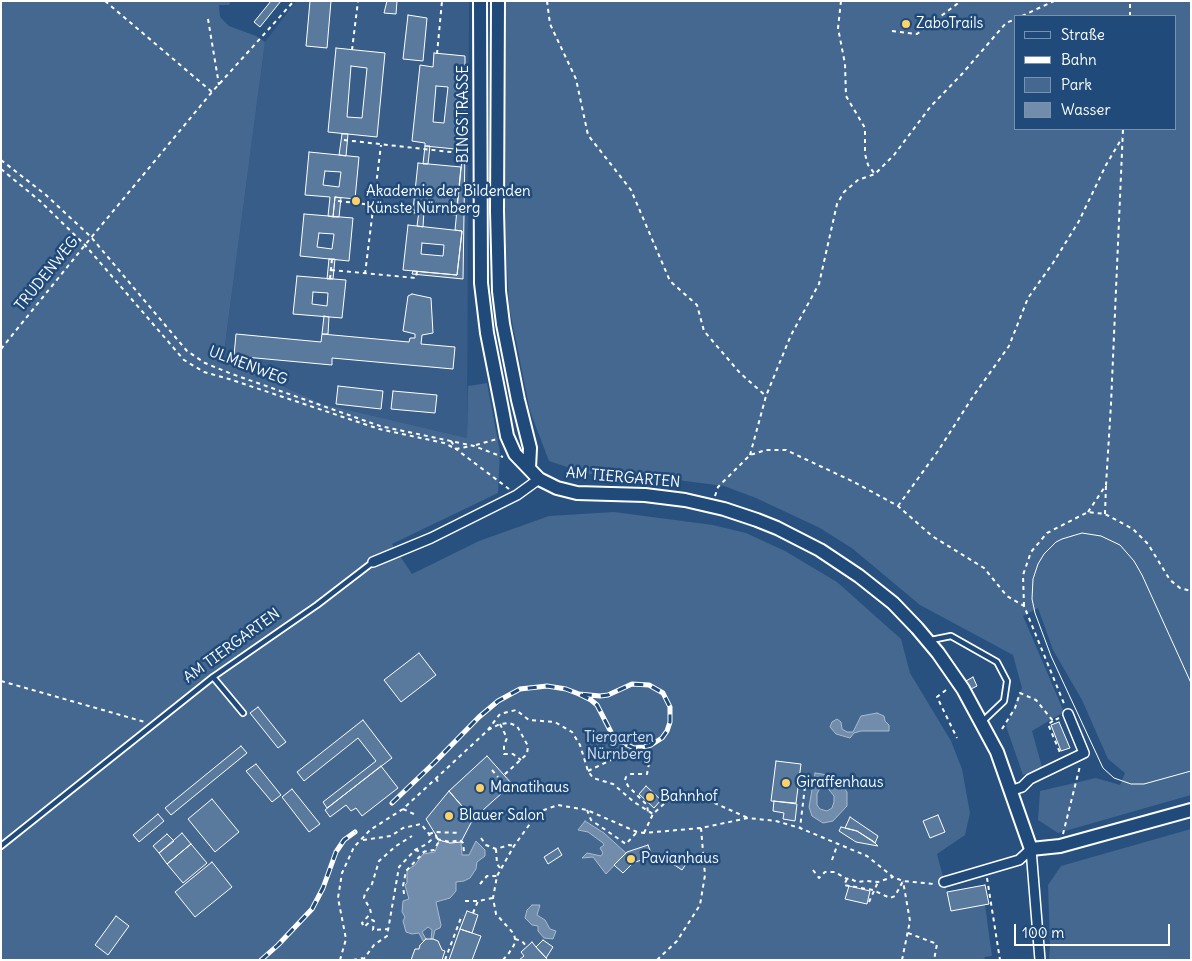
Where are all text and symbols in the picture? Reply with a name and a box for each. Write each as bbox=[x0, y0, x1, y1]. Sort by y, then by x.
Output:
place label: ZaboTrails bbox=[916, 15, 983, 33]
legend bbox=[1014, 15, 1177, 130]
marker: ZaboTrails bbox=[900, 18, 912, 30]
text: Straße bbox=[1061, 25, 1105, 44]
text: Bahn bbox=[1061, 50, 1097, 69]
street label: BINGSTRASSE bbox=[455, 65, 473, 163]
text: Park bbox=[1061, 75, 1092, 94]
text: Wasser bbox=[1061, 100, 1111, 119]
place label: Akademie der Bildenden Künste Nürnberg bbox=[366, 183, 531, 218]
marker: Akademie der Bildenden Künste Nürnberg bbox=[350, 195, 362, 207]
street label: TRUDENWEG bbox=[12, 233, 82, 315]
street label: ULMENWEG bbox=[206, 343, 290, 389]
street label: AM TIERGARTEN bbox=[565, 464, 681, 492]
street label: AM TIERGARTEN bbox=[180, 605, 284, 687]
park label: Tiergarten Nürnberg bbox=[584, 729, 654, 764]
place label: Giraffenhaus bbox=[796, 774, 884, 792]
marker: Giraffenhaus bbox=[780, 777, 792, 789]
place label: Manatihaus bbox=[490, 779, 569, 797]
marker: Manatihaus bbox=[474, 782, 486, 794]
place label: Bahnhof bbox=[660, 788, 718, 806]
marker: Bahnhof bbox=[644, 791, 656, 803]
place label: Blauer Salon bbox=[459, 807, 545, 825]
marker: Blauer Salon bbox=[443, 810, 455, 822]
place label: Pavianhaus bbox=[641, 850, 719, 868]
marker: Pavianhaus bbox=[625, 853, 637, 865]
scale bar bbox=[1017, 914, 1173, 946]
text: 100 m bbox=[1022, 923, 1064, 942]

